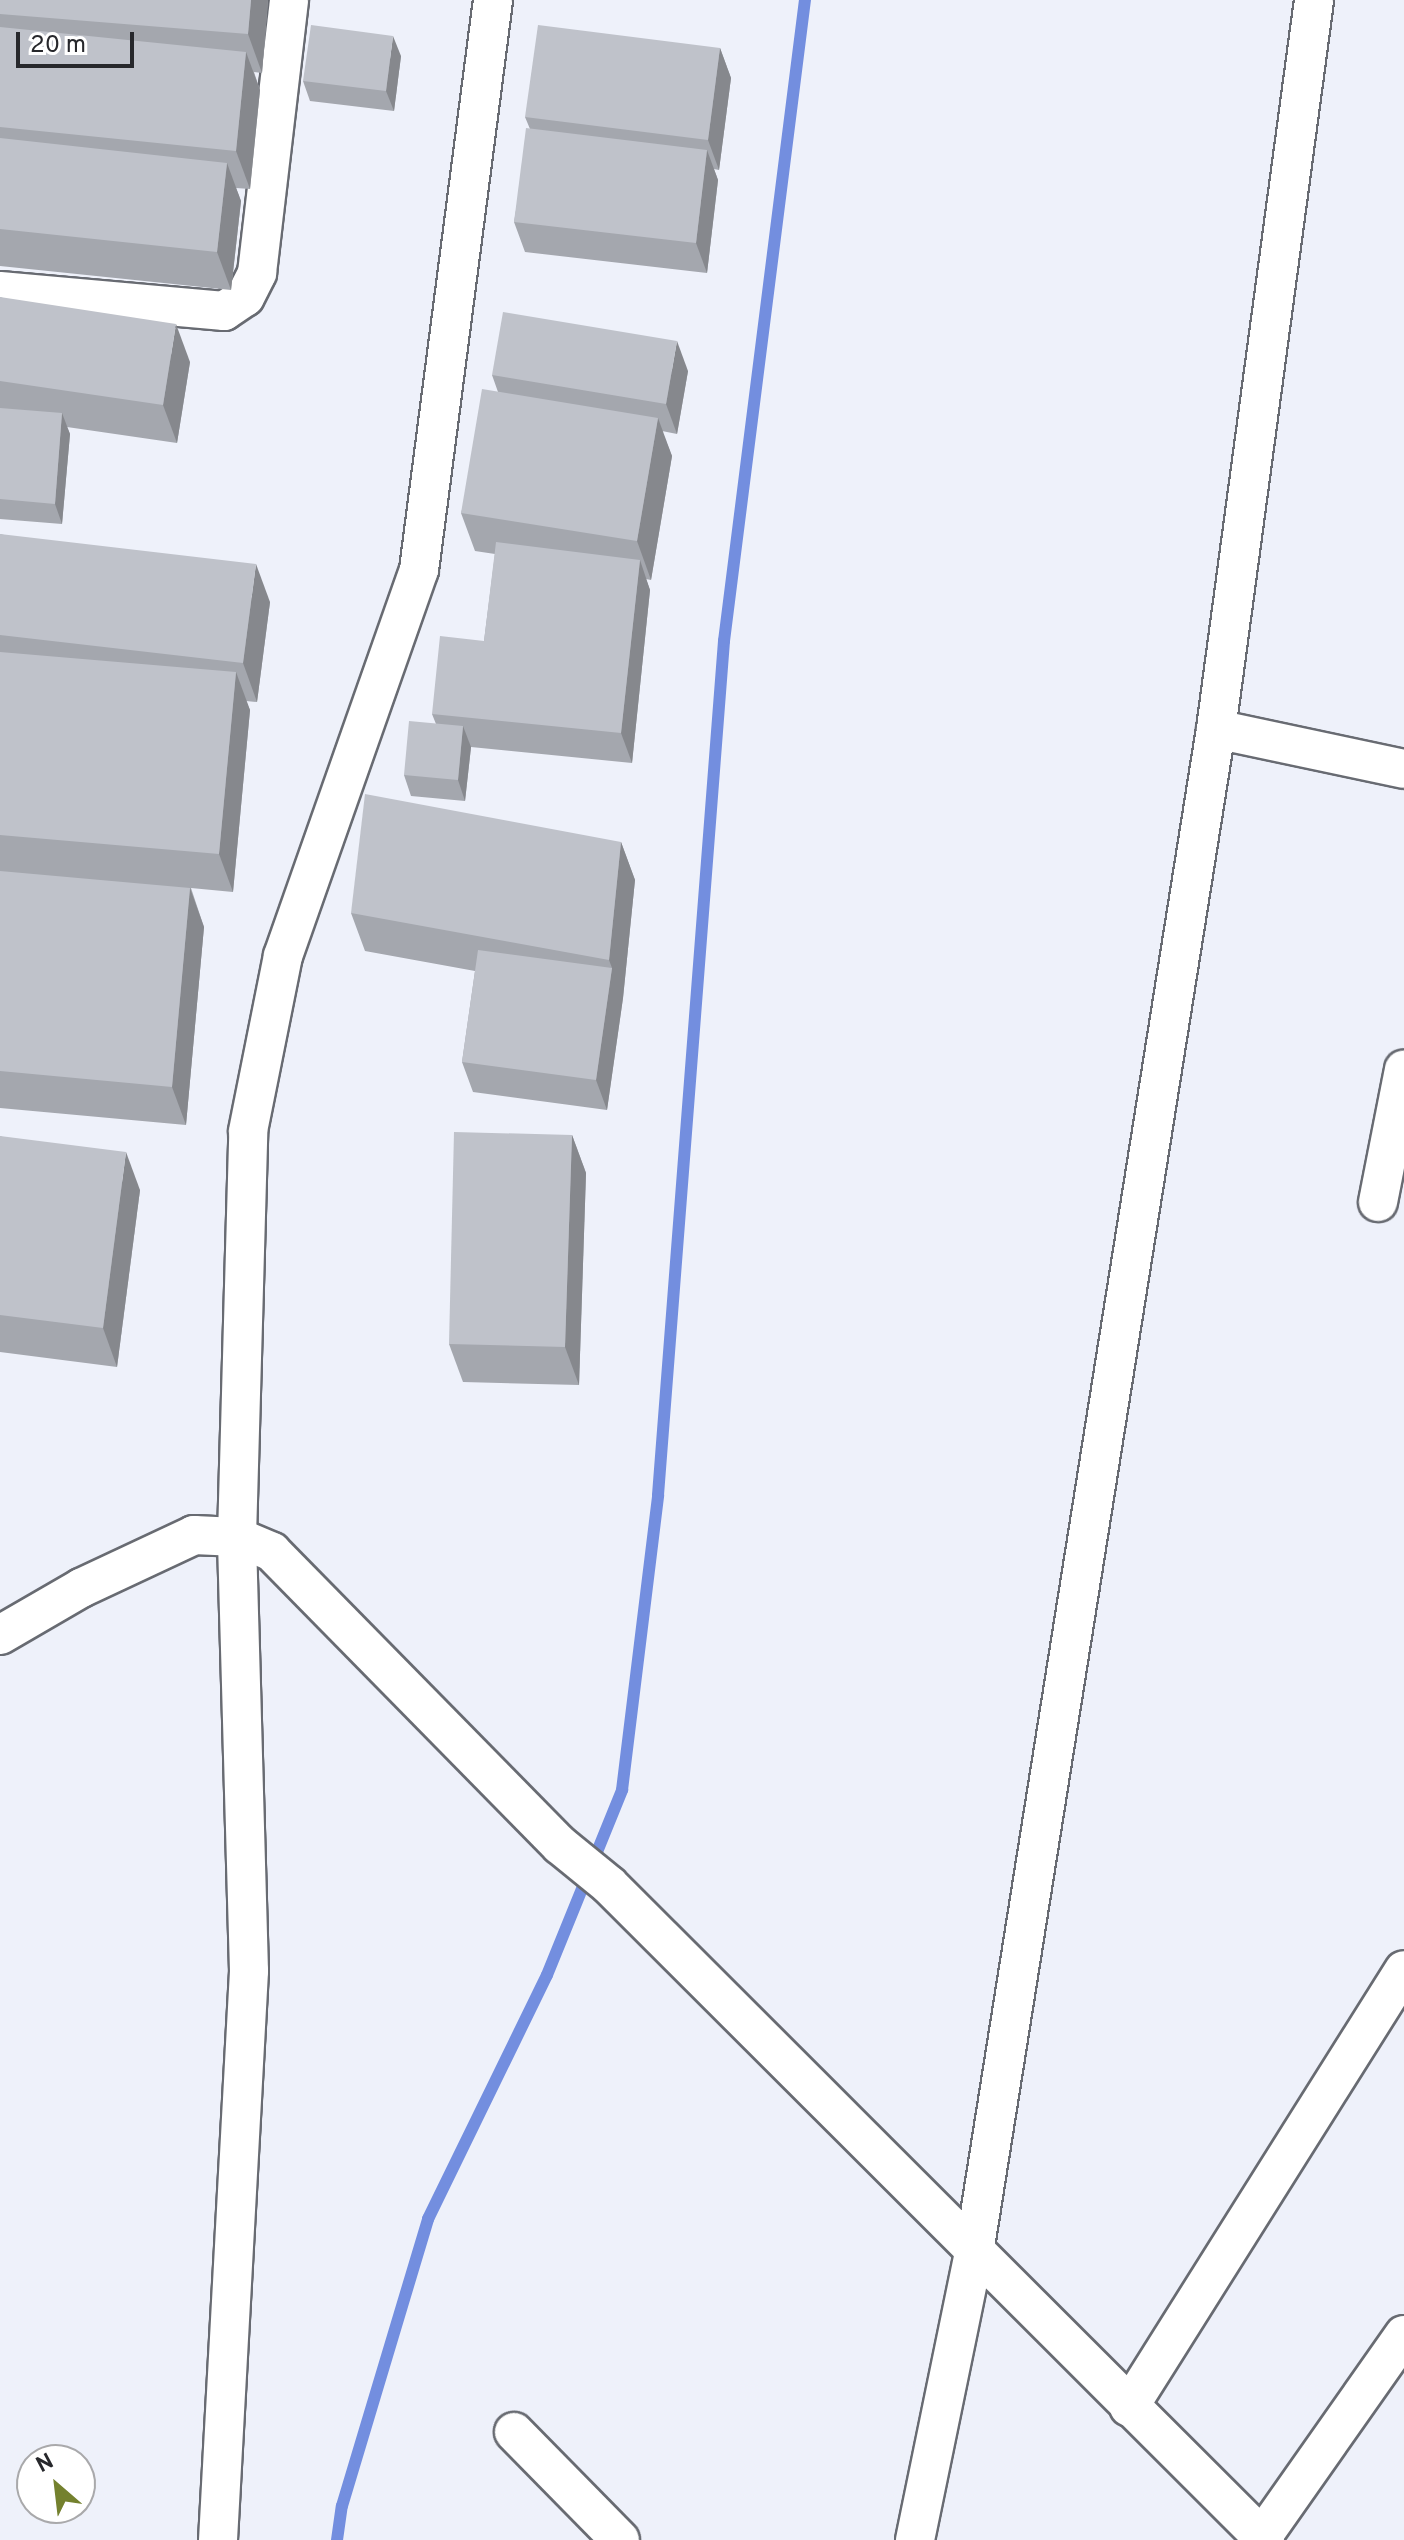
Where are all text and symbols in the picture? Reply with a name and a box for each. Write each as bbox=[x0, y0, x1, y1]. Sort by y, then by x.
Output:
scale bar bbox=[20, 16, 138, 66]
text: 20 m bbox=[30, 31, 86, 61]
north arrow bbox=[16, 2444, 96, 2524]
text: N bbox=[32, 2449, 59, 2480]

